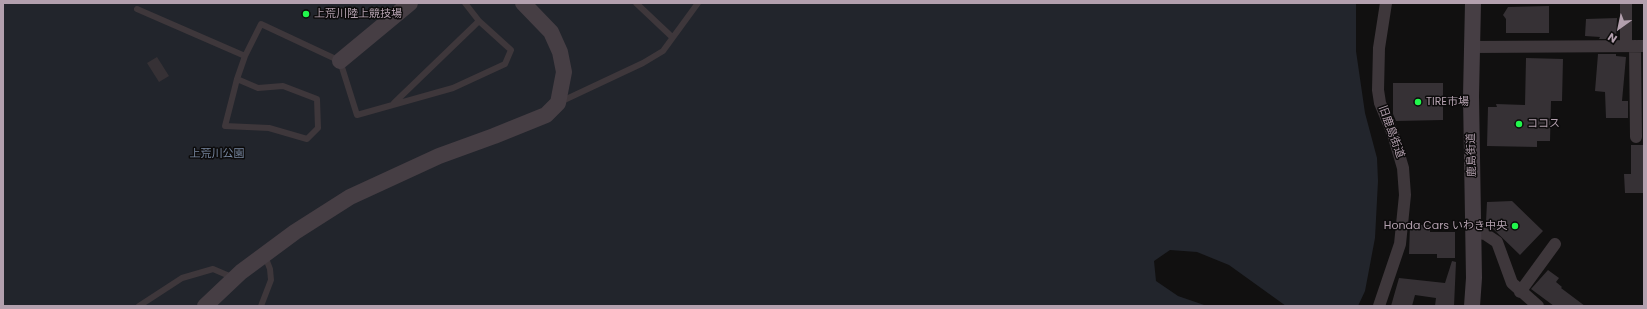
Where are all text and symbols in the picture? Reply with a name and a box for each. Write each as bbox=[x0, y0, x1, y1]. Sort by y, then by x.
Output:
place label: 上荒川陸上競技場 bbox=[314, 7, 402, 21]
north arrow bbox=[1599, 8, 1639, 48]
marker: 上荒川陸上競技場 bbox=[301, 9, 311, 19]
text: N bbox=[1605, 29, 1620, 47]
place label: TIRE市場 bbox=[1426, 95, 1469, 109]
marker: TIRE市場 bbox=[1413, 97, 1423, 107]
street label: 旧鹿島街道 bbox=[1375, 104, 1407, 160]
place label: ココス bbox=[1527, 117, 1560, 131]
marker: ココス bbox=[1514, 119, 1524, 129]
street label: 鹿島街道 bbox=[1465, 133, 1479, 177]
park label: 上荒川公園 bbox=[190, 147, 244, 161]
place label: Honda Cars いわき中央 bbox=[1384, 219, 1507, 233]
marker: Honda Cars いわき中央 bbox=[1510, 221, 1520, 231]

